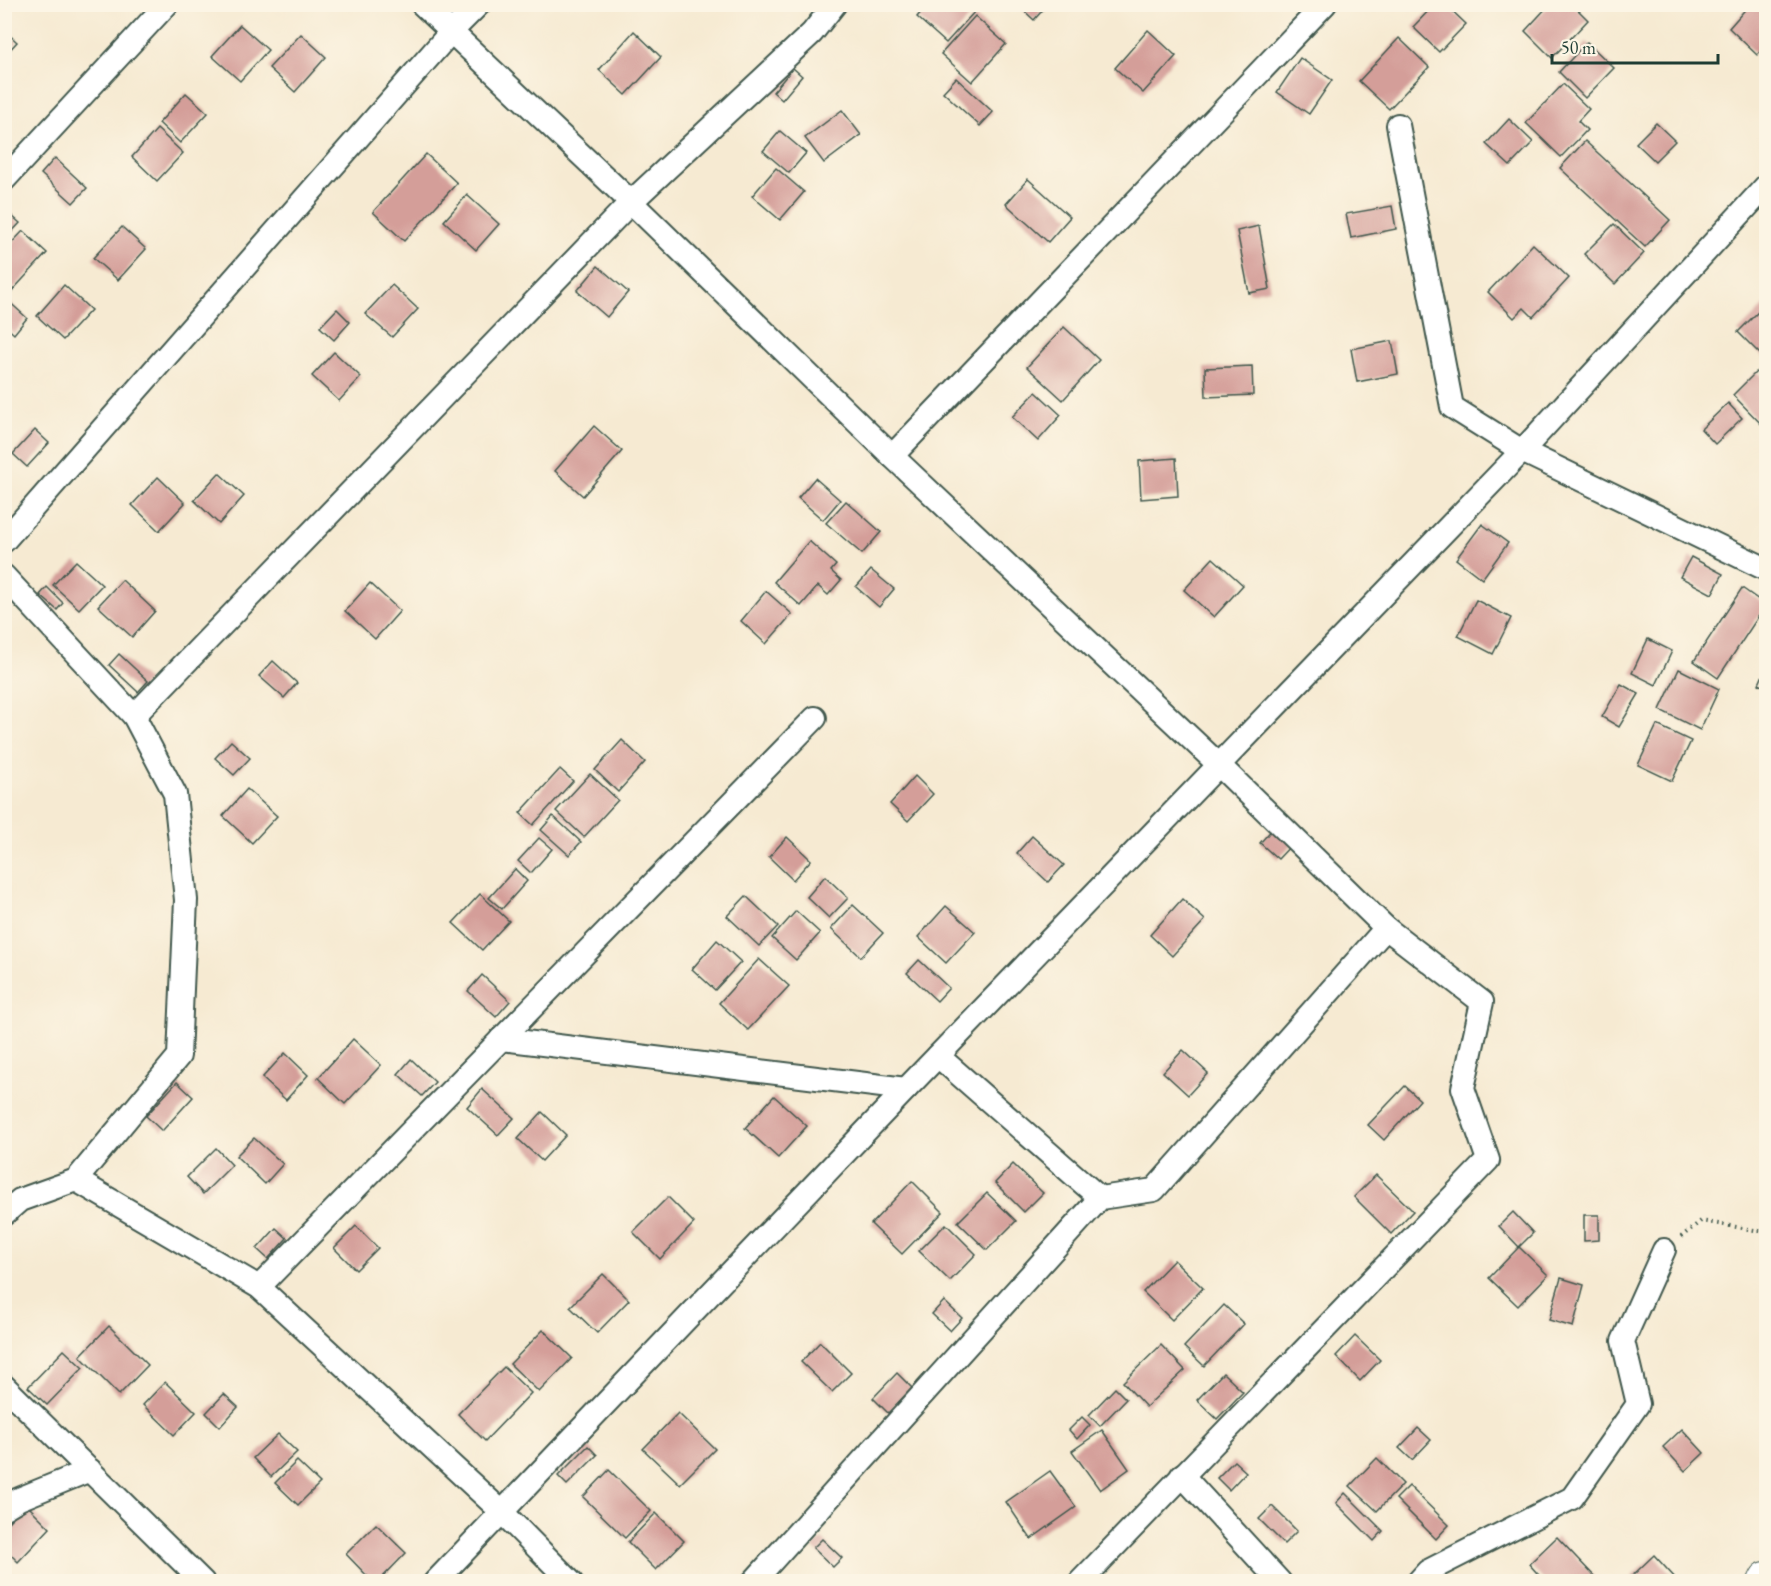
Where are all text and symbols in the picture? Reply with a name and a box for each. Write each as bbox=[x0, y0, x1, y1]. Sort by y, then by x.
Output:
scale bar bbox=[1552, 27, 1718, 65]
text: 50 m bbox=[1561, 36, 1596, 59]

